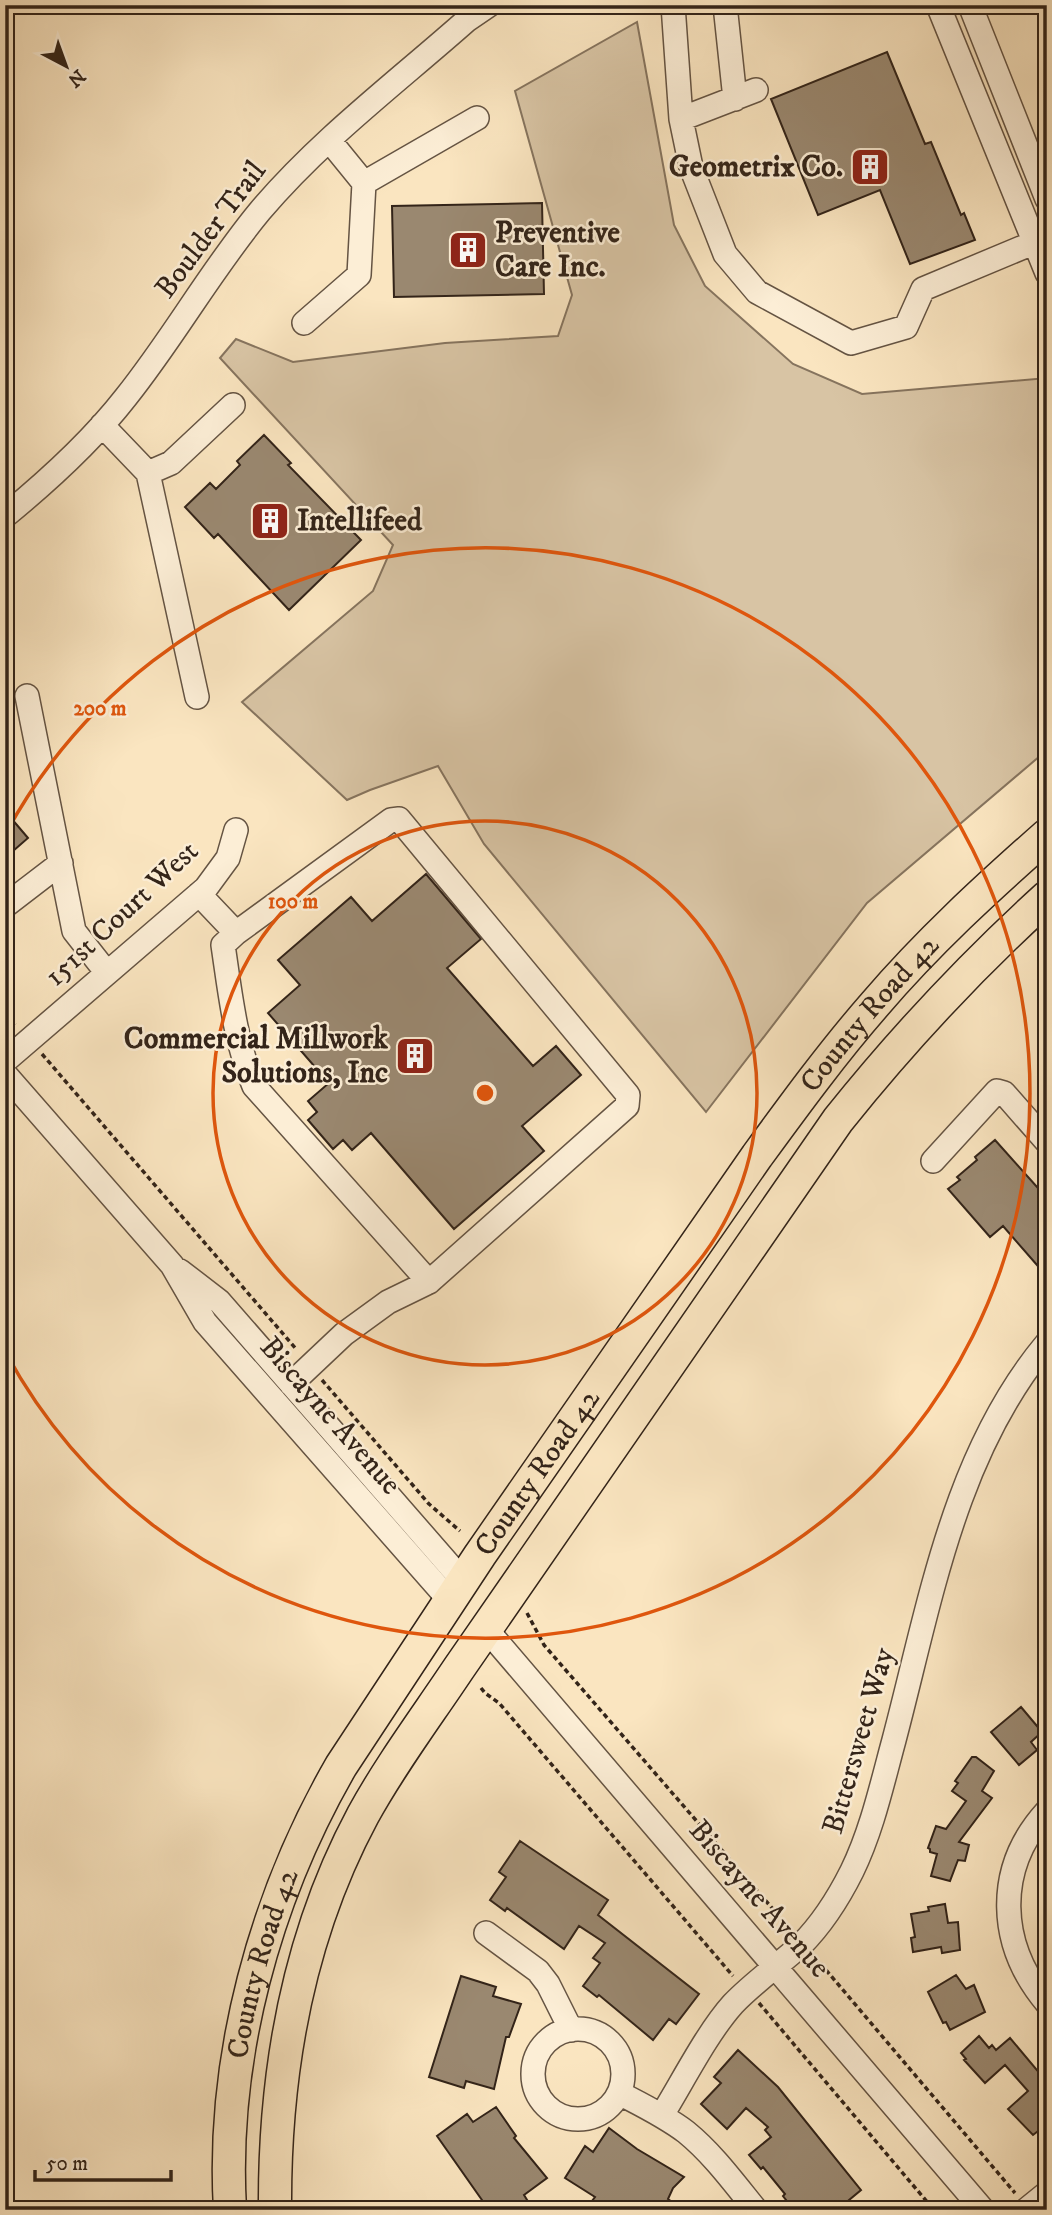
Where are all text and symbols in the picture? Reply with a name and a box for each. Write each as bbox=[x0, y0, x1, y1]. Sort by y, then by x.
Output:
north arrow bbox=[32, 32, 102, 102]
text: N bbox=[62, 64, 90, 92]
building icon: Geometrix Co. bbox=[849, 146, 891, 188]
place label: Geometrix Co. bbox=[669, 149, 843, 186]
street label: Boulder Trail bbox=[147, 154, 275, 306]
place label: Preventive Care Inc. bbox=[495, 215, 621, 286]
building icon: Preventive Care Inc. bbox=[447, 229, 489, 271]
building icon: Intellifeed bbox=[249, 500, 291, 542]
place label: Intellifeed bbox=[297, 503, 423, 540]
text: 200 m bbox=[73, 696, 127, 722]
street label: 151st Court West bbox=[37, 833, 207, 995]
text: 100 m bbox=[268, 889, 318, 915]
street label: County Road 42 bbox=[792, 927, 947, 1100]
place label: Commercial Millwork Solutions, Inc bbox=[124, 1021, 389, 1092]
building icon: Commercial Millwork Solutions, Inc bbox=[394, 1035, 436, 1077]
centre of rings bbox=[473, 1081, 497, 1105]
street label: Biscayne Avenue bbox=[251, 1329, 409, 1503]
street label: County Road 42 bbox=[466, 1381, 608, 1563]
street label: Bittersweet Way bbox=[815, 1643, 903, 1838]
street label: Biscayne Avenue bbox=[680, 1812, 838, 1986]
street label: County Road 42 bbox=[219, 1863, 307, 2061]
scale bar bbox=[35, 2138, 172, 2182]
text: 50 m bbox=[46, 2151, 88, 2177]

